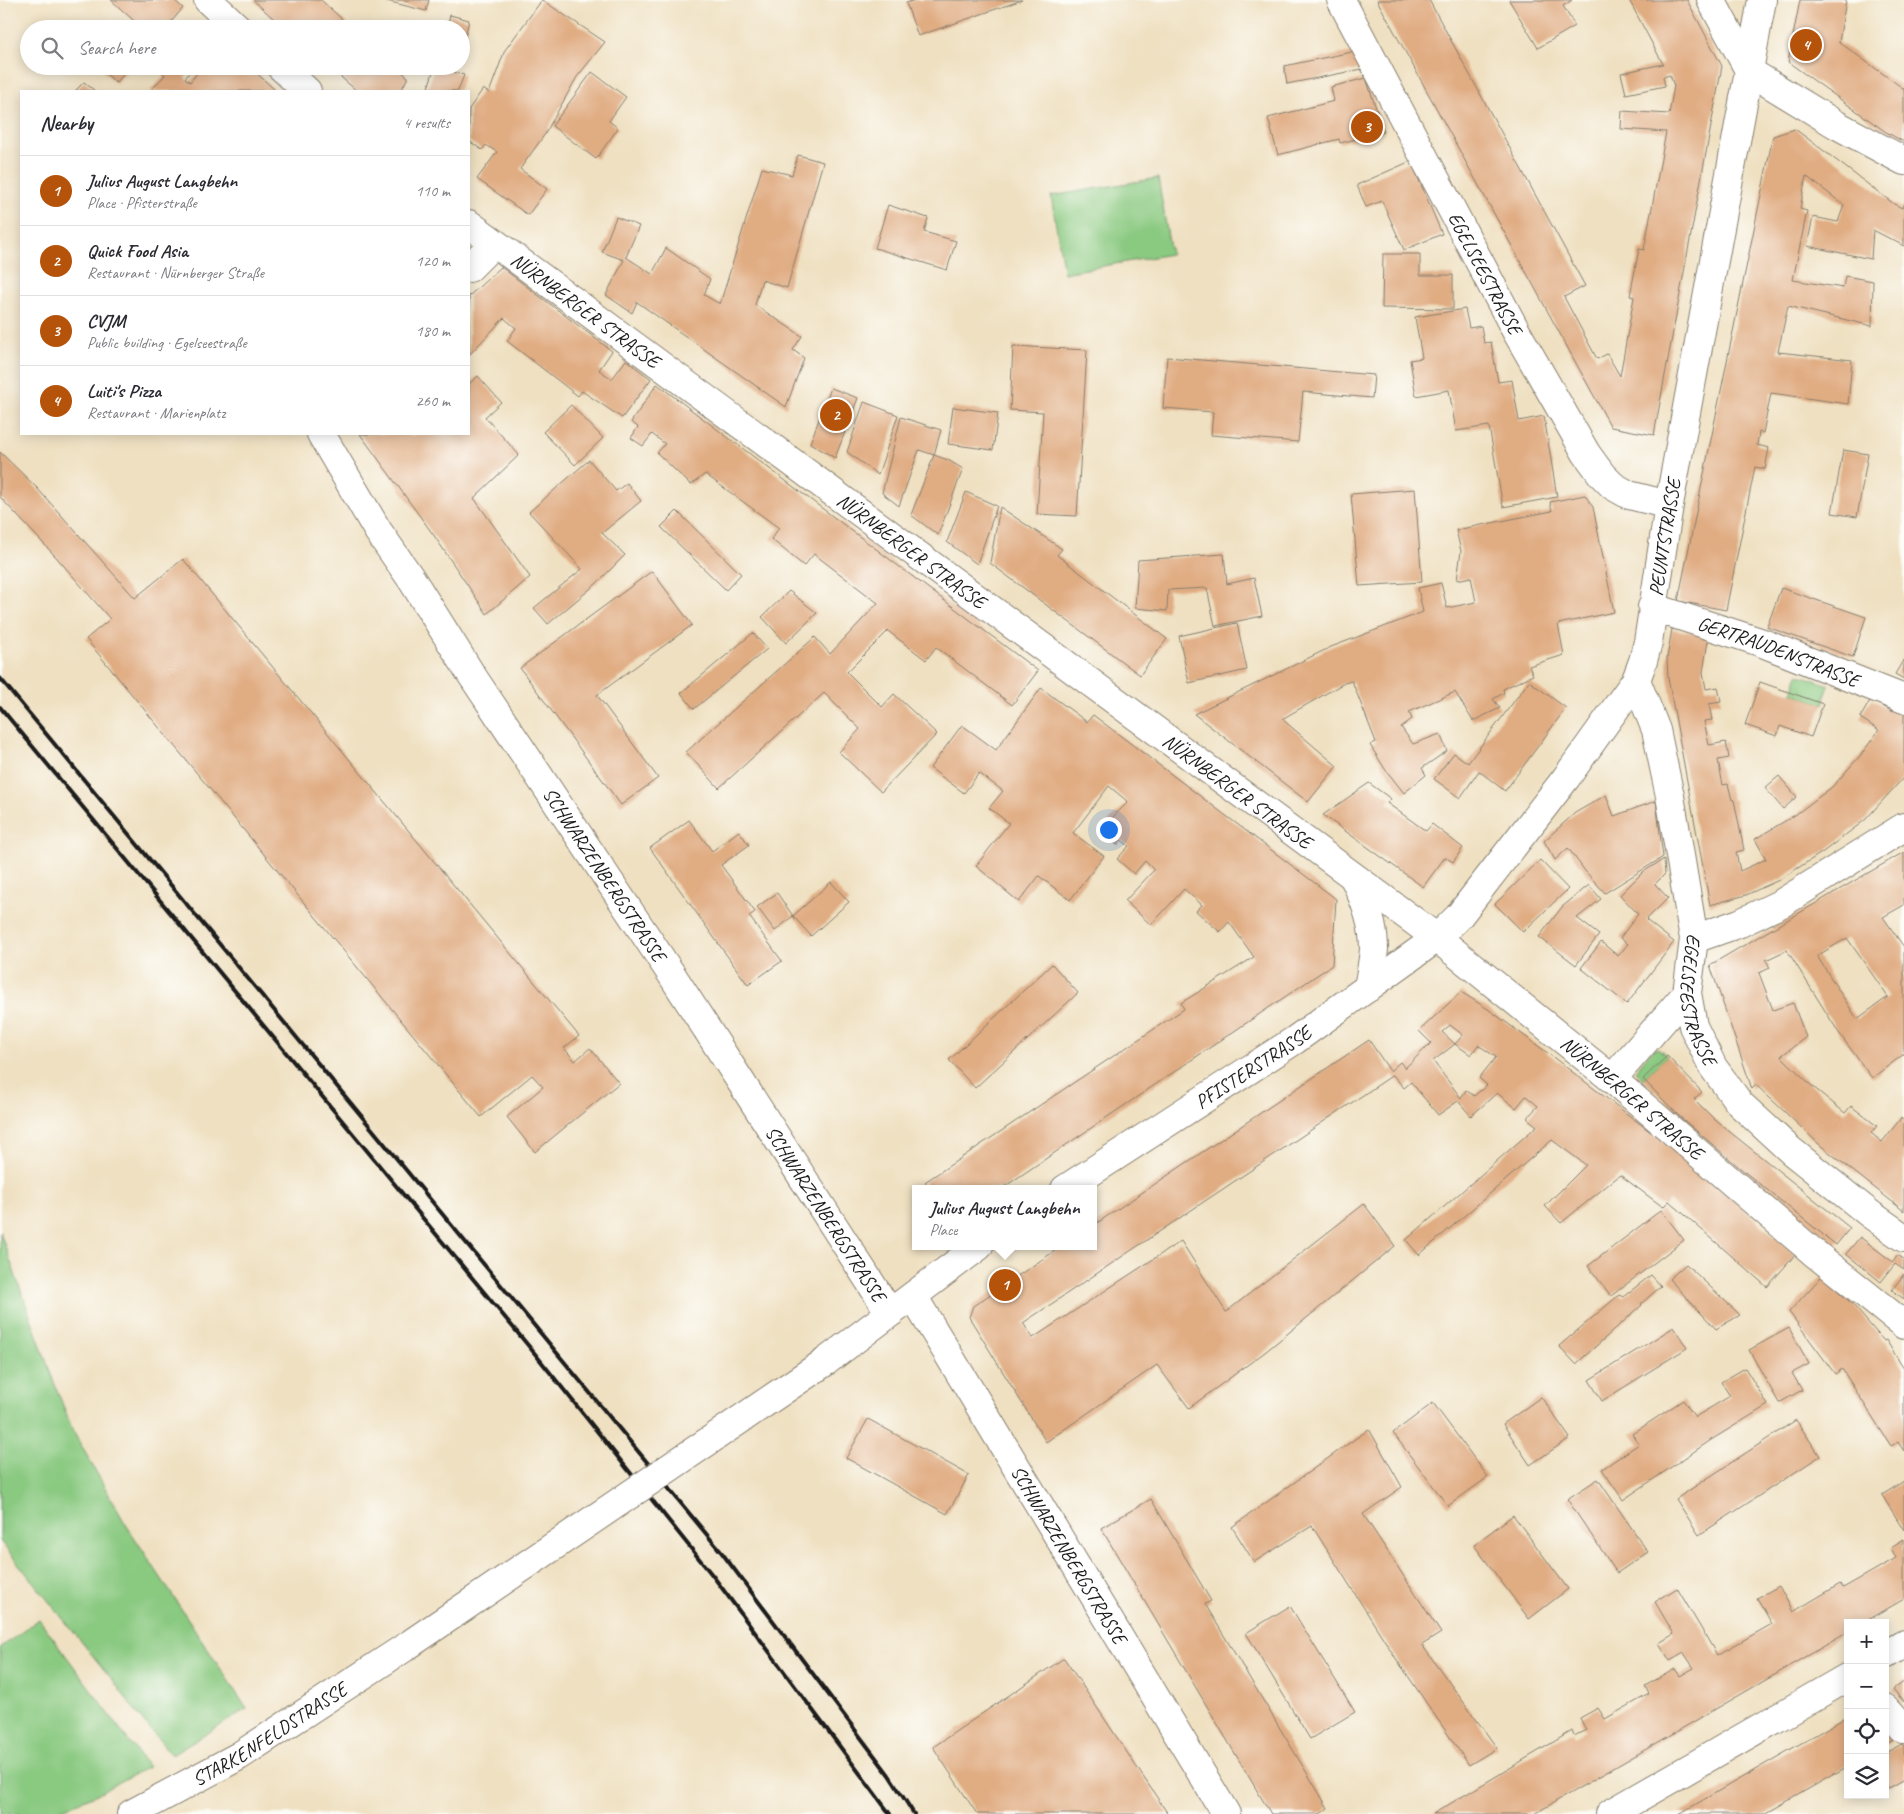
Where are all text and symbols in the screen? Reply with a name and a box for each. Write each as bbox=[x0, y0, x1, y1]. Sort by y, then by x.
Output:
search box bbox=[20, 20, 470, 75]
pin: 4 bbox=[1790, 26, 1822, 64]
icon: search bbox=[38, 34, 66, 62]
text: Search here bbox=[78, 36, 155, 60]
pin: 3 bbox=[1351, 108, 1383, 146]
text: Nearby bbox=[40, 110, 93, 136]
text: 4 results bbox=[403, 113, 450, 133]
text: Julius August Langbehn bbox=[87, 169, 237, 193]
text: 1 bbox=[52, 181, 60, 201]
text: 110 m bbox=[416, 181, 450, 201]
text: Place · Pfisterstraße bbox=[87, 193, 197, 213]
street label: EGELSEESTRASSE bbox=[1442, 208, 1529, 342]
text: Quick Food Asia bbox=[87, 239, 188, 263]
street label: NÜRNBERGER STRASSE bbox=[506, 247, 667, 375]
text: 2 bbox=[52, 251, 60, 271]
text: 120 m bbox=[416, 251, 450, 271]
text: Restaurant · Nürnberger Straße bbox=[87, 263, 264, 283]
text: CVJM bbox=[87, 309, 125, 333]
text: 3 bbox=[52, 321, 60, 341]
text: 180 m bbox=[416, 321, 450, 341]
text: Public building · Egelseestraße bbox=[87, 333, 247, 353]
text: Luiti's Pizza bbox=[87, 379, 161, 403]
text: 4 bbox=[52, 391, 60, 411]
text: 260 m bbox=[416, 391, 450, 411]
pin: 2 bbox=[820, 396, 852, 434]
text: Restaurant · Marienplatz bbox=[87, 403, 225, 423]
street label: PEUNTSTRASSE bbox=[1643, 474, 1687, 598]
street label: NÜRNBERGER STRASSE bbox=[832, 488, 993, 615]
street label: GERTRAUDENSTRASSE bbox=[1694, 611, 1866, 694]
street label: NÜRNBERGER STRASSE bbox=[1158, 728, 1319, 856]
street label: SCHWARZENBERGSTRASSE bbox=[537, 783, 673, 969]
your location bbox=[1096, 817, 1122, 843]
street label: EGELSEESTRASSE bbox=[1674, 932, 1724, 1072]
street label: PFISTERSTRASSE bbox=[1190, 1019, 1318, 1114]
street label: NÜRNBERGER STRASSE bbox=[1556, 1031, 1710, 1167]
street label: SCHWARZENBERGSTRASSE bbox=[760, 1121, 893, 1309]
popup bbox=[912, 1185, 1097, 1250]
text: Julius August Langbehn bbox=[929, 1196, 1080, 1220]
text: Place bbox=[929, 1220, 957, 1240]
pin: 1 bbox=[989, 1266, 1021, 1304]
street label: SCHWARZENBERGSTRASSE bbox=[1005, 1461, 1134, 1651]
map controls bbox=[1844, 1619, 1889, 1799]
button: + bbox=[1844, 1619, 1889, 1664]
button: − bbox=[1844, 1664, 1889, 1709]
street label: STARKENFELDSTRASSE bbox=[188, 1675, 354, 1792]
button: locate bbox=[1844, 1709, 1889, 1754]
button: layers bbox=[1844, 1754, 1889, 1799]

